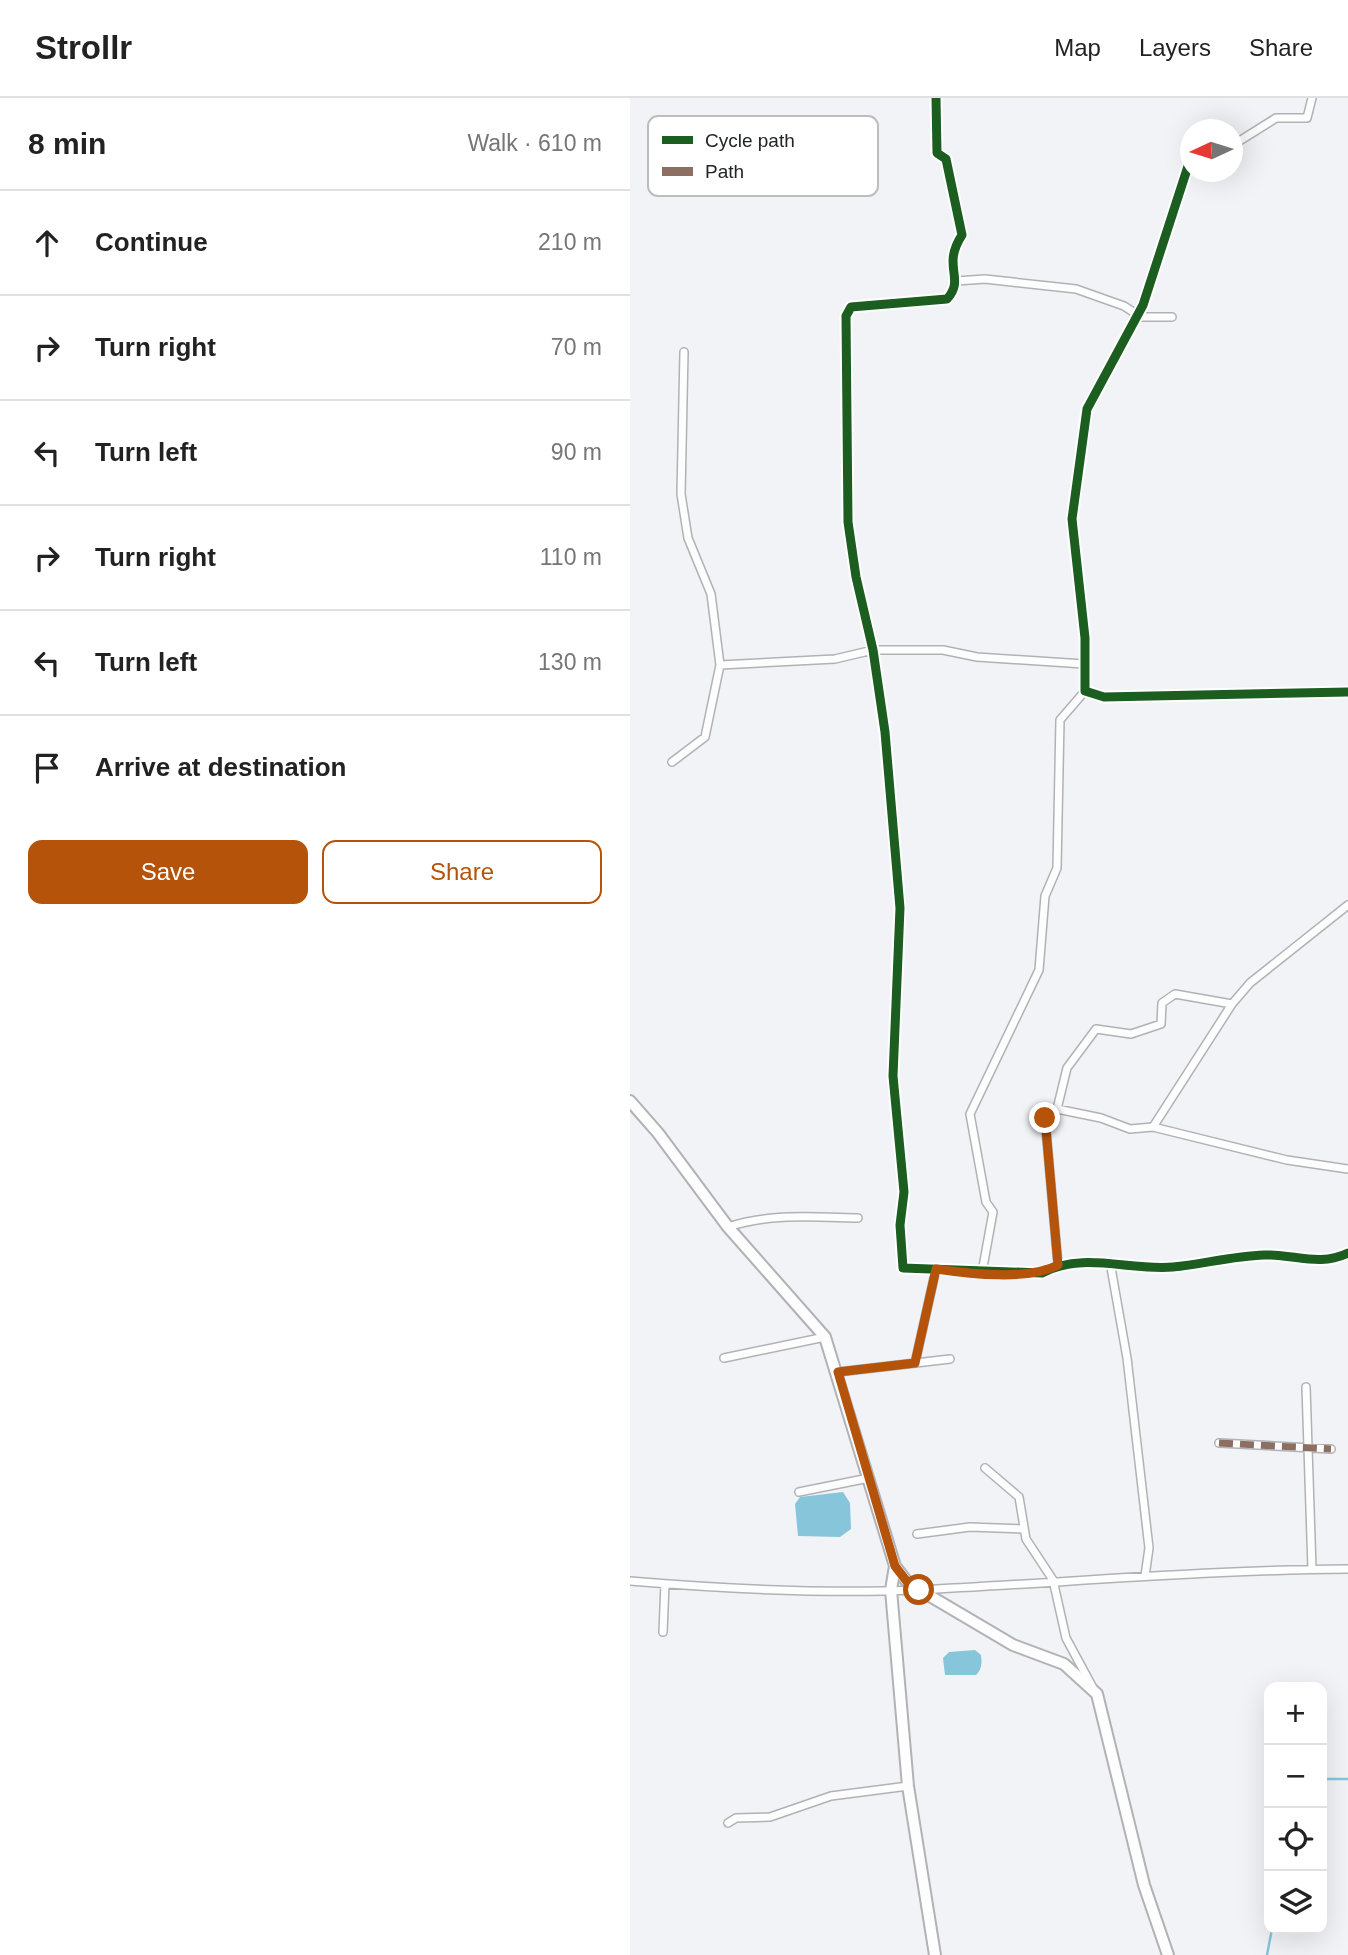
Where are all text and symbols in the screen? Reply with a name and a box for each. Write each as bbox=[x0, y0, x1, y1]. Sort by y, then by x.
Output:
text: Strollr bbox=[35, 29, 132, 66]
text: Map bbox=[1054, 34, 1101, 61]
text: Layers bbox=[1139, 34, 1211, 61]
text: Share bbox=[1249, 34, 1313, 61]
legend bbox=[648, 116, 878, 196]
north arrow bbox=[1180, 119, 1243, 182]
text: 8 min bbox=[28, 127, 106, 160]
text: Walk · 610 m bbox=[467, 130, 602, 156]
text: Cycle path bbox=[705, 130, 795, 151]
text: Path bbox=[705, 161, 744, 182]
icon: ahead bbox=[28, 224, 66, 262]
text: Continue bbox=[95, 227, 208, 257]
text: 210 m bbox=[538, 229, 602, 255]
icon: right bbox=[28, 329, 66, 367]
text: Turn right bbox=[95, 332, 216, 362]
text: 70 m bbox=[551, 334, 602, 360]
icon: left bbox=[28, 434, 66, 472]
text: Turn left bbox=[95, 437, 197, 467]
text: 90 m bbox=[551, 439, 602, 465]
icon: right bbox=[28, 539, 66, 577]
text: Turn right bbox=[95, 542, 216, 572]
text: 110 m bbox=[540, 544, 602, 570]
icon: left bbox=[28, 644, 66, 682]
text: Turn left bbox=[95, 647, 197, 677]
text: 130 m bbox=[538, 649, 602, 675]
icon: arrive bbox=[28, 749, 66, 787]
text: Arrive at destination bbox=[95, 752, 346, 782]
button: Save bbox=[28, 840, 308, 904]
button: Share bbox=[322, 840, 602, 904]
route end bbox=[1029, 1102, 1060, 1133]
route start bbox=[903, 1574, 934, 1605]
map controls bbox=[1264, 1682, 1327, 1934]
button: + bbox=[1264, 1682, 1327, 1745]
button: − bbox=[1264, 1745, 1327, 1808]
button: locate bbox=[1264, 1808, 1327, 1871]
button: layers bbox=[1264, 1871, 1327, 1934]

